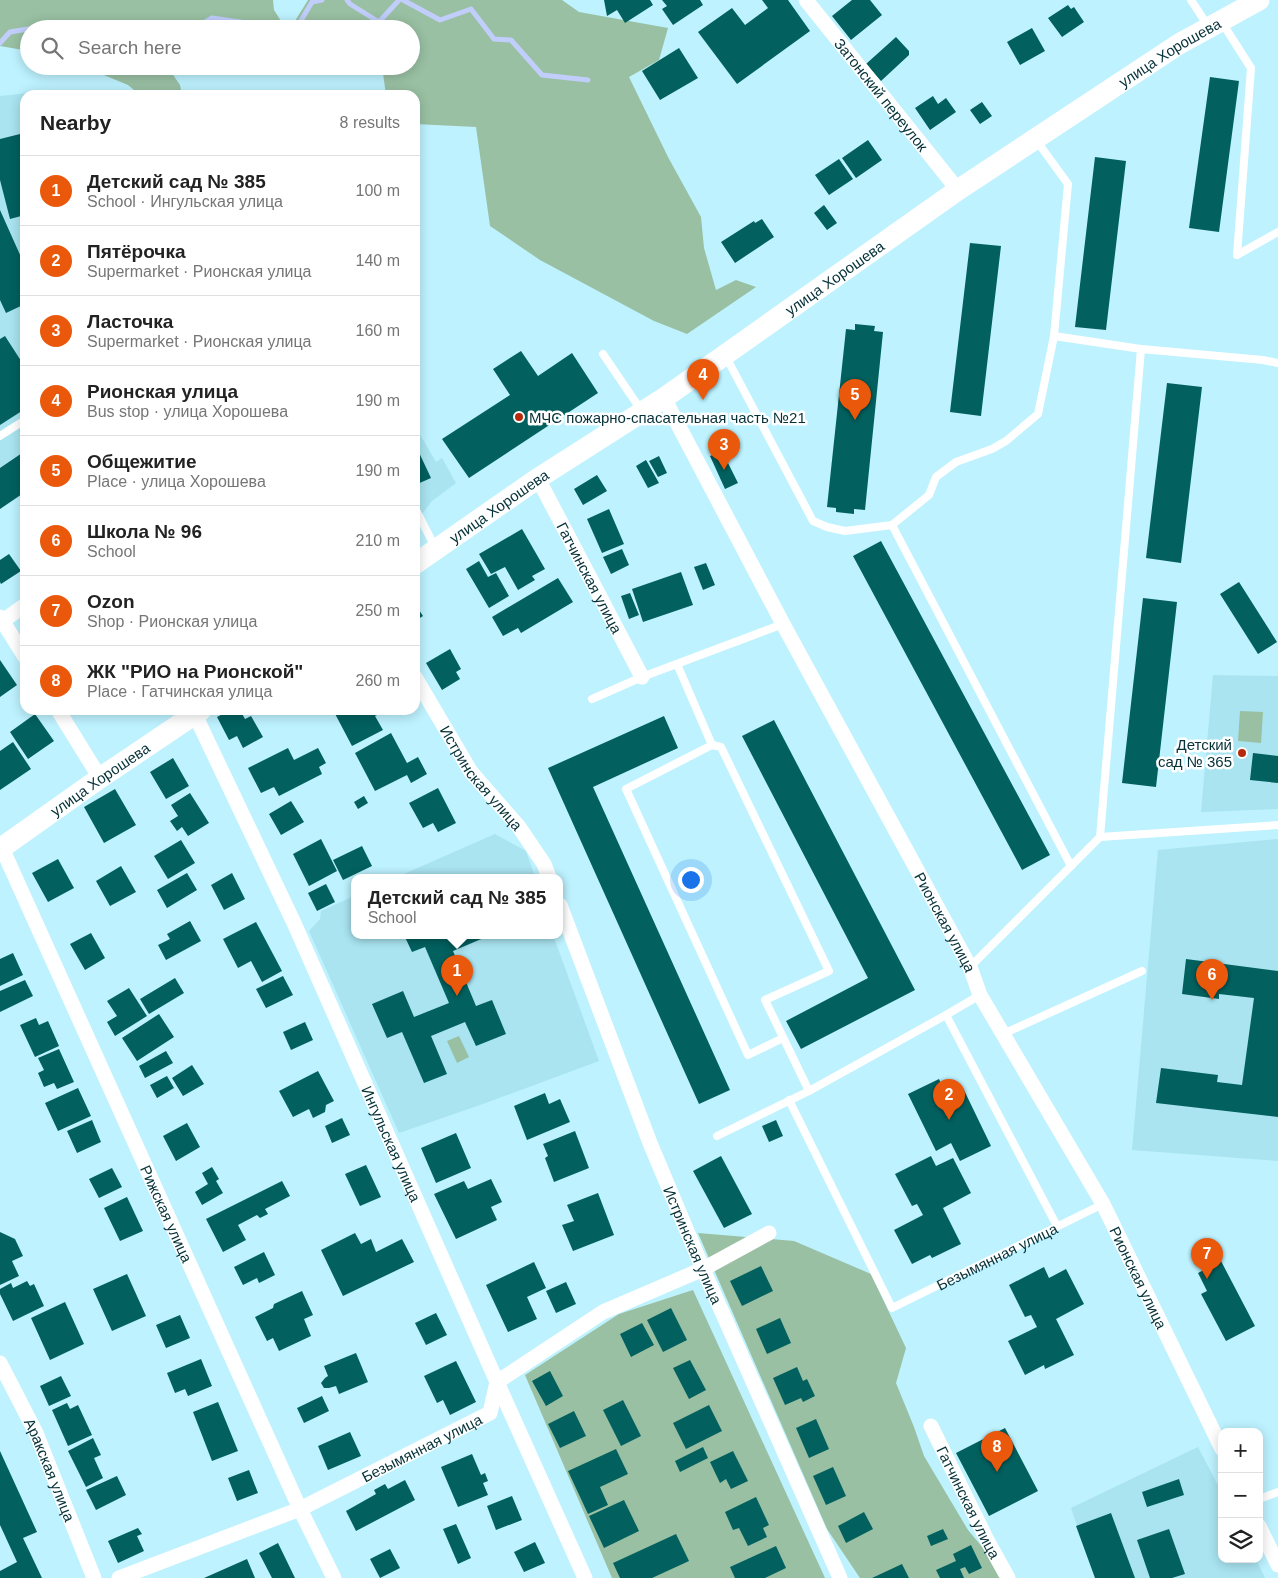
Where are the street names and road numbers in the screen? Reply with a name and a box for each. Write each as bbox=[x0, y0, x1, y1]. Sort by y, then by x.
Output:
street label: улица Хорошева bbox=[1115, 14, 1224, 90]
street label: Затонский переулок bbox=[831, 35, 932, 155]
street label: улица Хорошева bbox=[782, 236, 887, 318]
street label: улица Хорошева bbox=[446, 465, 552, 546]
street label: Гатчинская улица bbox=[554, 519, 626, 637]
street label: Истринская улица bbox=[437, 722, 526, 834]
street label: улица Хорошева bbox=[47, 738, 153, 819]
street label: Рионская улица bbox=[911, 869, 980, 975]
street label: Ингульская улица bbox=[359, 1083, 425, 1205]
street label: Рижская улица bbox=[138, 1162, 196, 1265]
street label: Истринская улица bbox=[661, 1183, 726, 1307]
street label: Безымянная улица bbox=[934, 1219, 1061, 1293]
street label: Рионская улица bbox=[1107, 1224, 1171, 1332]
street label: Безымянная улица bbox=[359, 1410, 485, 1485]
street label: Аракская улица bbox=[21, 1415, 79, 1524]
street label: Гатчинская улица bbox=[934, 1443, 1004, 1562]

